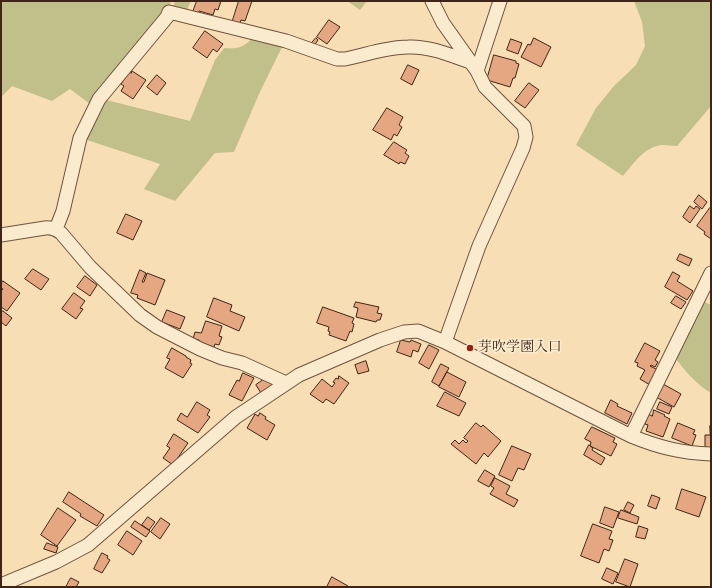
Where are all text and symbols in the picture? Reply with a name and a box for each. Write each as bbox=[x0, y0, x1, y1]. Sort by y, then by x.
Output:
place label: 芽吹学園入口 bbox=[478, 340, 562, 356]
marker: 芽吹学園入口 bbox=[465, 343, 475, 353]

